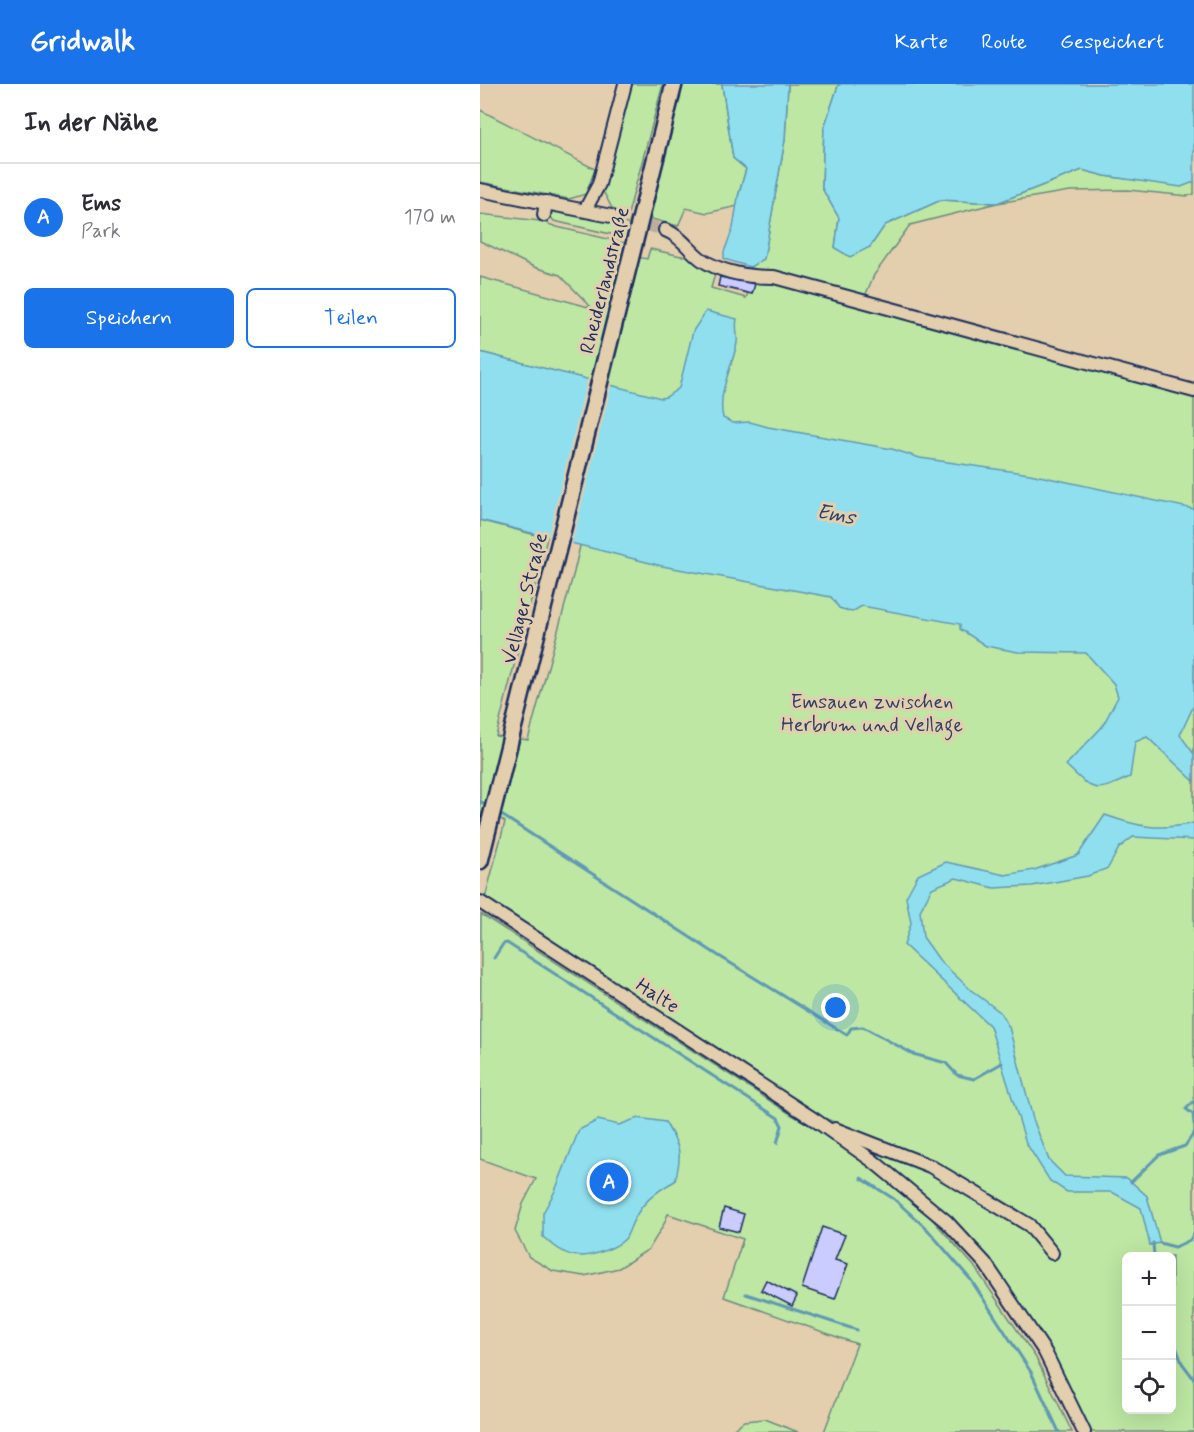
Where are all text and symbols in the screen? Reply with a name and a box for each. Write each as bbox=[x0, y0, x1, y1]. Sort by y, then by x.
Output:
text: Gridwalk bbox=[30, 24, 135, 61]
text: Karte bbox=[895, 28, 948, 56]
text: Route bbox=[981, 28, 1027, 56]
text: Gespeichert bbox=[1060, 28, 1164, 56]
text: In der Nähe bbox=[24, 106, 158, 140]
text: Ems bbox=[81, 190, 121, 218]
text: A bbox=[37, 204, 50, 231]
text: 170 m bbox=[404, 204, 456, 231]
street label: Rheiderlandstraße bbox=[574, 204, 637, 357]
text: Park bbox=[81, 218, 121, 245]
button: Speichern bbox=[24, 288, 234, 348]
button: Teilen bbox=[246, 288, 456, 348]
water label: Ems bbox=[814, 498, 860, 533]
street label: Vellager Straße bbox=[496, 530, 555, 667]
park label: Emsauen zwischen Herbrum und Vellage bbox=[781, 689, 963, 741]
street label: Halte bbox=[630, 972, 684, 1020]
your location bbox=[821, 993, 850, 1022]
pin: A bbox=[590, 1160, 628, 1204]
map controls bbox=[1122, 1252, 1176, 1414]
button: + bbox=[1122, 1252, 1176, 1306]
button: − bbox=[1122, 1306, 1176, 1360]
button: locate bbox=[1122, 1360, 1176, 1414]

